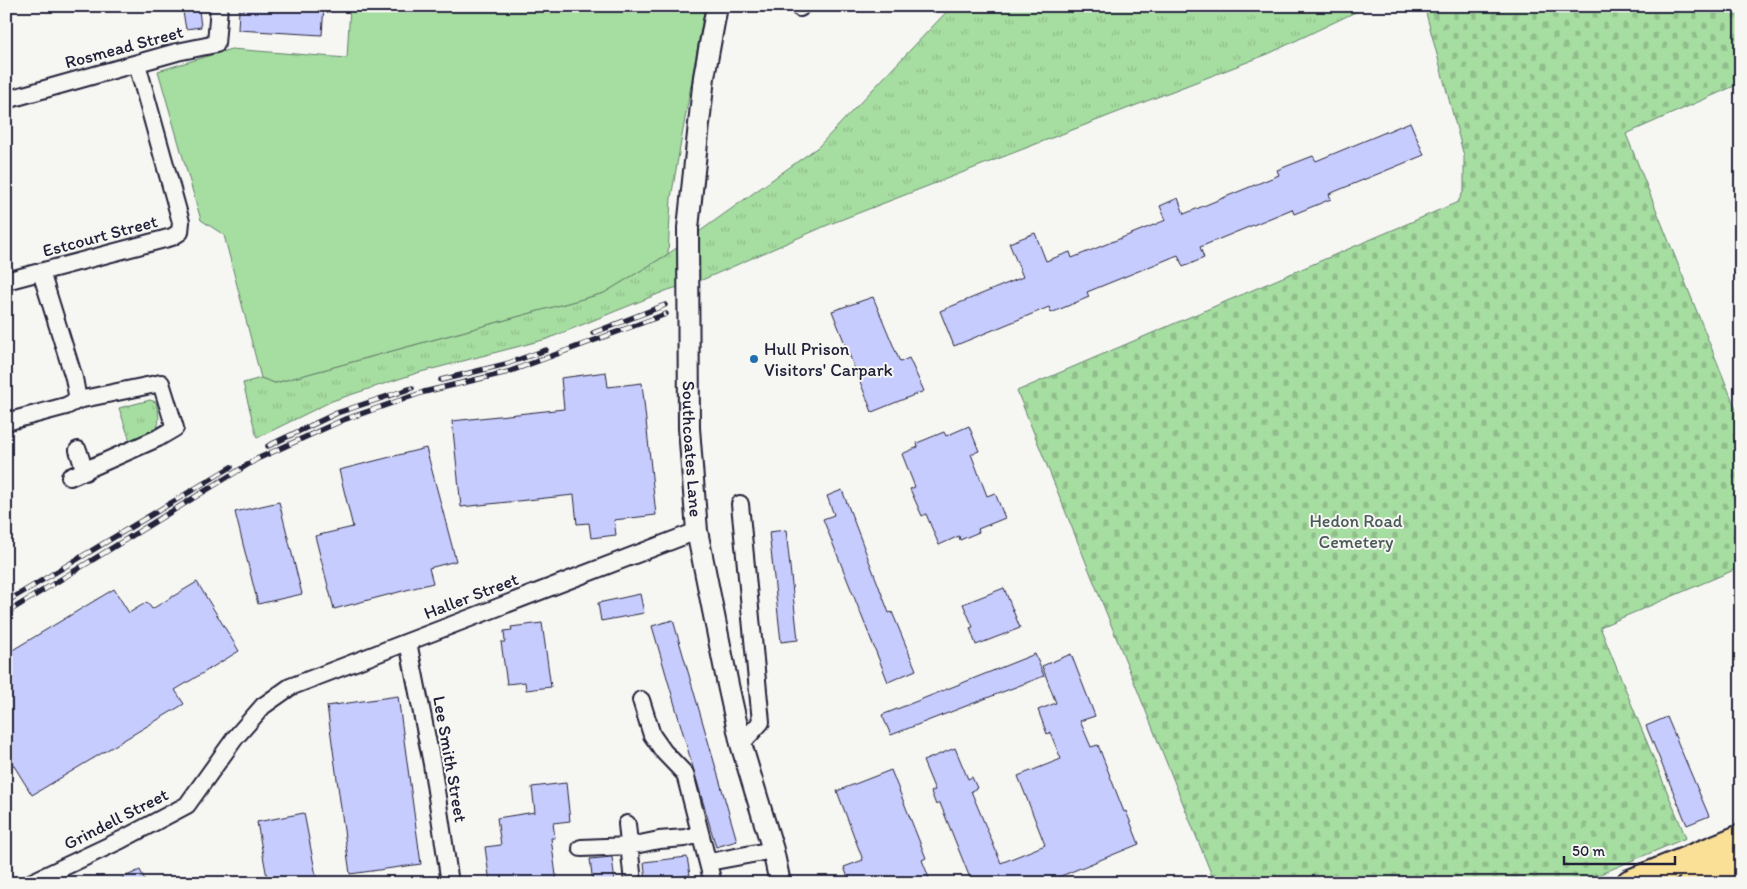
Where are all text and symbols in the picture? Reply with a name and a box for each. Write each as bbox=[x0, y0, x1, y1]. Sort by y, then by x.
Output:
street label: Rosmead Street bbox=[62, 21, 186, 73]
street label: Estcourt Street bbox=[40, 210, 160, 262]
place label: Hull Prison Visitors' Carpark bbox=[764, 338, 893, 381]
marker: Hull Prison Visitors' Carpark bbox=[748, 353, 760, 365]
street label: Southcoates Lane bbox=[678, 381, 707, 518]
park label: Hedon Road Cemetery bbox=[1309, 510, 1403, 553]
street label: Haller Street bbox=[421, 568, 522, 624]
street label: Lee Smith Street bbox=[428, 694, 472, 824]
street label: Grindell Street bbox=[60, 783, 172, 855]
scale bar bbox=[1564, 834, 1676, 866]
text: 50 m bbox=[1572, 842, 1605, 860]

